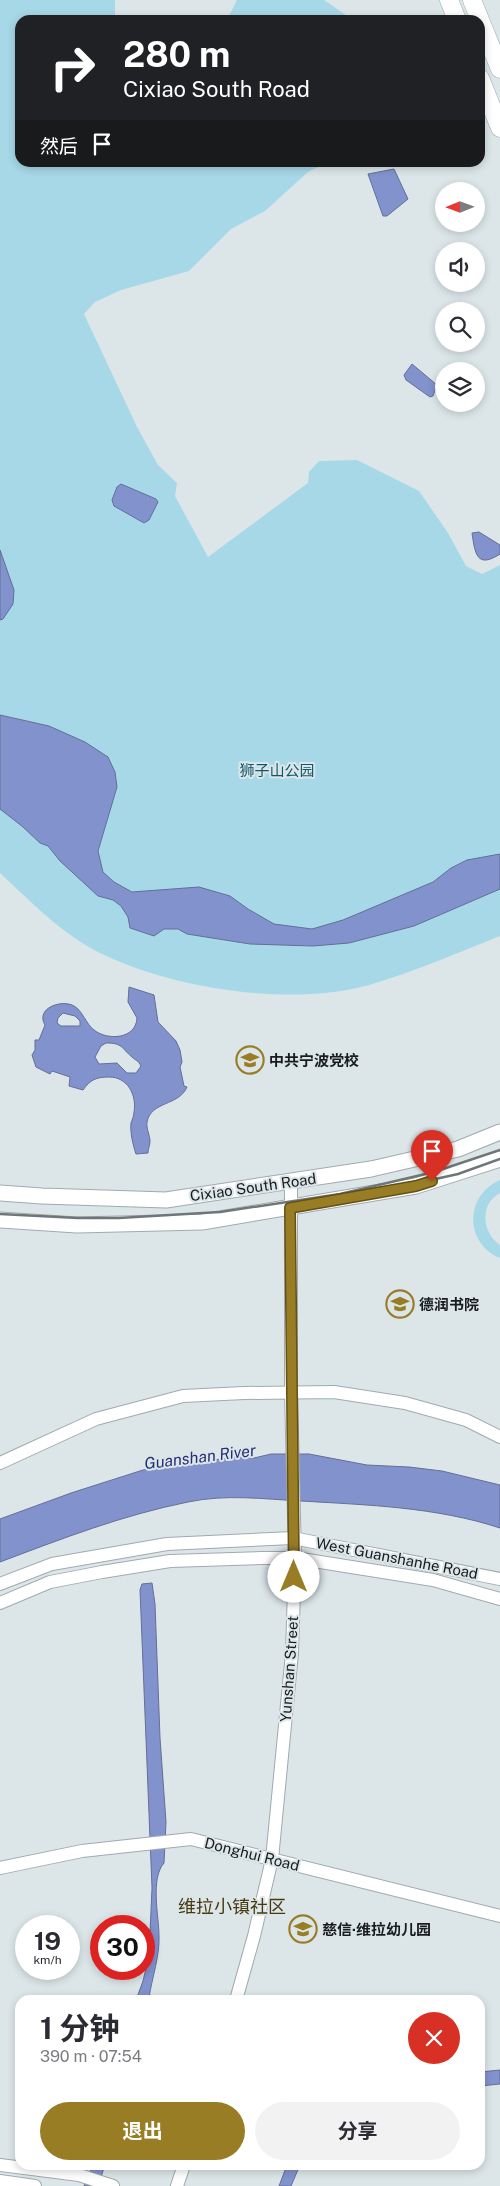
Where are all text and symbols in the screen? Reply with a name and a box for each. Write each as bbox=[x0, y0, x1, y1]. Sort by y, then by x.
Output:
text: 280 m bbox=[123, 34, 230, 75]
icon: right bbox=[40, 35, 105, 100]
text: Cixiao South Road bbox=[123, 76, 310, 102]
icon: arrive bbox=[88, 130, 116, 158]
text: 然后 bbox=[40, 135, 78, 157]
north arrow bbox=[435, 182, 485, 232]
map controls bbox=[435, 182, 485, 412]
button: sound bbox=[435, 242, 485, 292]
button: search bbox=[435, 302, 485, 352]
button: layers bbox=[435, 362, 485, 412]
park label: 狮子山公园 bbox=[239, 762, 315, 779]
school or university icon: 中共宁波党校 bbox=[235, 1045, 265, 1075]
place label: 中共宁波党校 bbox=[269, 1052, 359, 1069]
pin bbox=[411, 1130, 453, 1181]
icon: arrive bbox=[418, 1137, 446, 1165]
street label: Cixiao South Road bbox=[189, 1170, 317, 1204]
school or university icon: 德润书院 bbox=[385, 1289, 415, 1319]
place label: 德润书院 bbox=[419, 1296, 479, 1313]
water label: Guanshan River bbox=[143, 1441, 258, 1473]
street label: West Guanshanhe Road bbox=[314, 1534, 480, 1582]
position arrow bbox=[267, 1550, 319, 1602]
street label: Yunshan Street bbox=[277, 1615, 301, 1723]
street label: Donghui Road bbox=[203, 1834, 301, 1874]
district label: 维拉小镇社区 bbox=[178, 1896, 286, 1917]
school or university icon: 慈信·维拉幼儿园 bbox=[288, 1914, 318, 1944]
speed limit sign: 30 bbox=[90, 1915, 155, 1980]
place label: 慈信·维拉幼儿园 bbox=[322, 1921, 431, 1938]
text: 19 bbox=[34, 1926, 61, 1956]
text: km/h bbox=[33, 1953, 62, 1967]
text: 1 分钟 bbox=[40, 2010, 120, 2046]
button: close bbox=[408, 2012, 460, 2064]
text: 390 m · 07:54 bbox=[40, 2047, 142, 2066]
button: 退出 bbox=[40, 2102, 245, 2160]
button: 分享 bbox=[255, 2102, 460, 2160]

